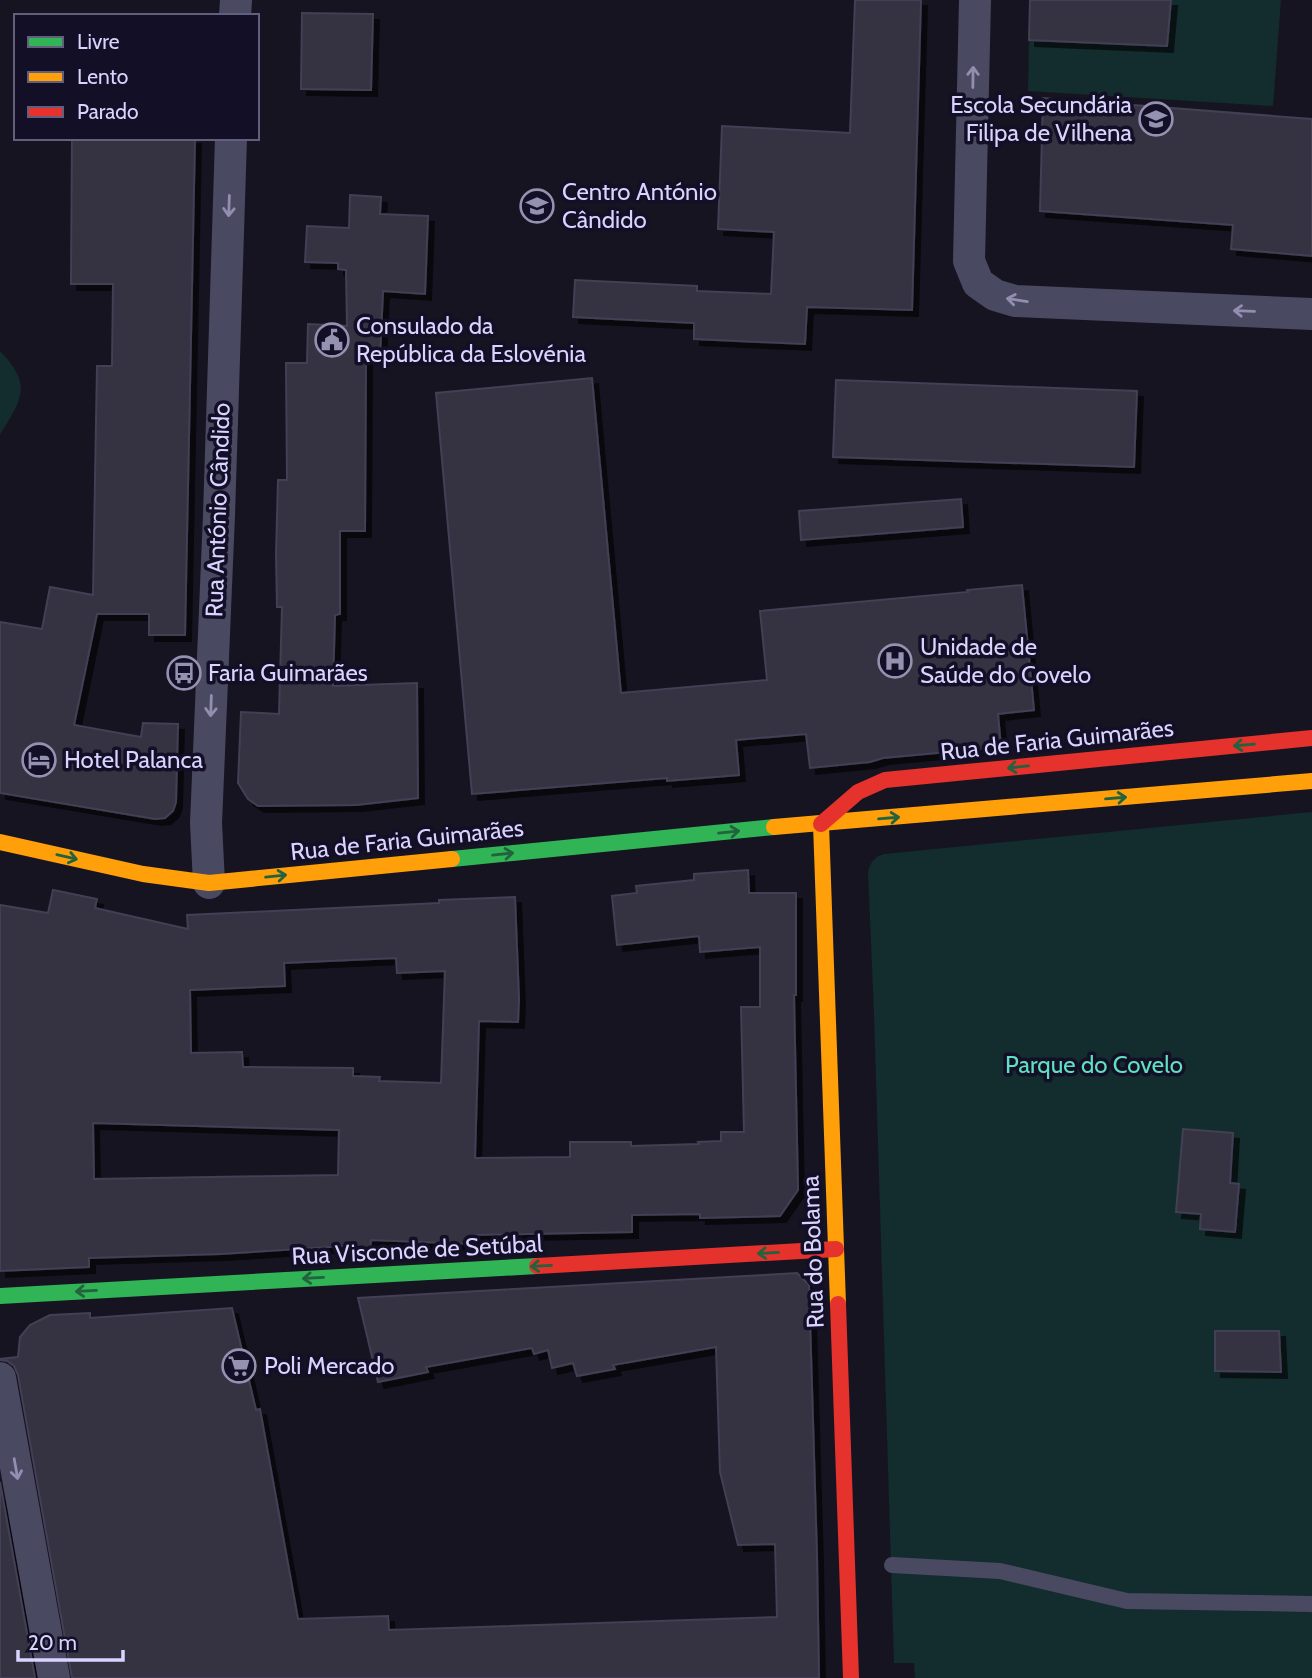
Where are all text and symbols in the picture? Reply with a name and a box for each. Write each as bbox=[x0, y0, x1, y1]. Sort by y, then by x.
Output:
legend bbox=[14, 14, 259, 140]
text: Livre bbox=[77, 29, 120, 54]
text: Lento bbox=[77, 64, 128, 89]
one-way arrow bbox=[966, 65, 980, 88]
place label: Escola Secundária Filipa de Vilhena bbox=[950, 90, 1132, 147]
text: Parado bbox=[77, 99, 139, 124]
school or university icon: Escola Secundária Filipa de Vilhena bbox=[1137, 100, 1175, 138]
place label: Centro António Cândido bbox=[562, 177, 717, 234]
school or university icon: Centro António Cândido bbox=[518, 187, 556, 225]
one-way arrow bbox=[222, 195, 235, 218]
one-way arrow bbox=[1006, 293, 1029, 306]
one-way arrow bbox=[1233, 305, 1256, 318]
place label: Consulado da República da Eslovénia bbox=[356, 311, 586, 368]
public building icon: Consulado da República da Eslovénia bbox=[313, 321, 351, 359]
street label: Rua António Cândido bbox=[199, 402, 236, 618]
place label: Unidade de Saúde do Covelo bbox=[920, 632, 1091, 689]
hospital icon: Unidade de Saúde do Covelo bbox=[876, 642, 914, 680]
bus stop icon: Faria Guimarães bbox=[165, 654, 203, 692]
place label: Faria Guimarães bbox=[208, 658, 368, 687]
one-way arrow bbox=[204, 694, 217, 717]
street label: Rua de Faria Guimarães bbox=[939, 713, 1175, 766]
one-way arrow bbox=[1233, 739, 1256, 752]
hotel icon: Hotel Palanca bbox=[20, 741, 58, 779]
place label: Hotel Palanca bbox=[64, 745, 203, 774]
one-way arrow bbox=[1007, 760, 1029, 773]
one-way arrow bbox=[1104, 791, 1127, 804]
one-way arrow bbox=[878, 811, 900, 824]
street label: Rua de Faria Guimarães bbox=[289, 813, 525, 866]
one-way arrow bbox=[718, 825, 740, 838]
one-way arrow bbox=[491, 847, 514, 860]
one-way arrow bbox=[55, 851, 78, 865]
one-way arrow bbox=[265, 869, 287, 882]
park label: Parque do Covelo bbox=[1005, 1050, 1183, 1079]
street label: Rua do Bolama bbox=[795, 1175, 830, 1329]
street label: Rua Visconde de Setúbal bbox=[291, 1228, 544, 1271]
one-way arrow bbox=[757, 1247, 779, 1260]
one-way arrow bbox=[529, 1259, 552, 1272]
one-way arrow bbox=[302, 1272, 325, 1285]
one-way arrow bbox=[75, 1285, 98, 1298]
supermarket icon: Poli Mercado bbox=[220, 1347, 258, 1385]
place label: Poli Mercado bbox=[264, 1351, 394, 1380]
one-way arrow bbox=[10, 1457, 24, 1480]
scale bar bbox=[18, 1618, 122, 1662]
text: 20 m bbox=[28, 1630, 77, 1655]

